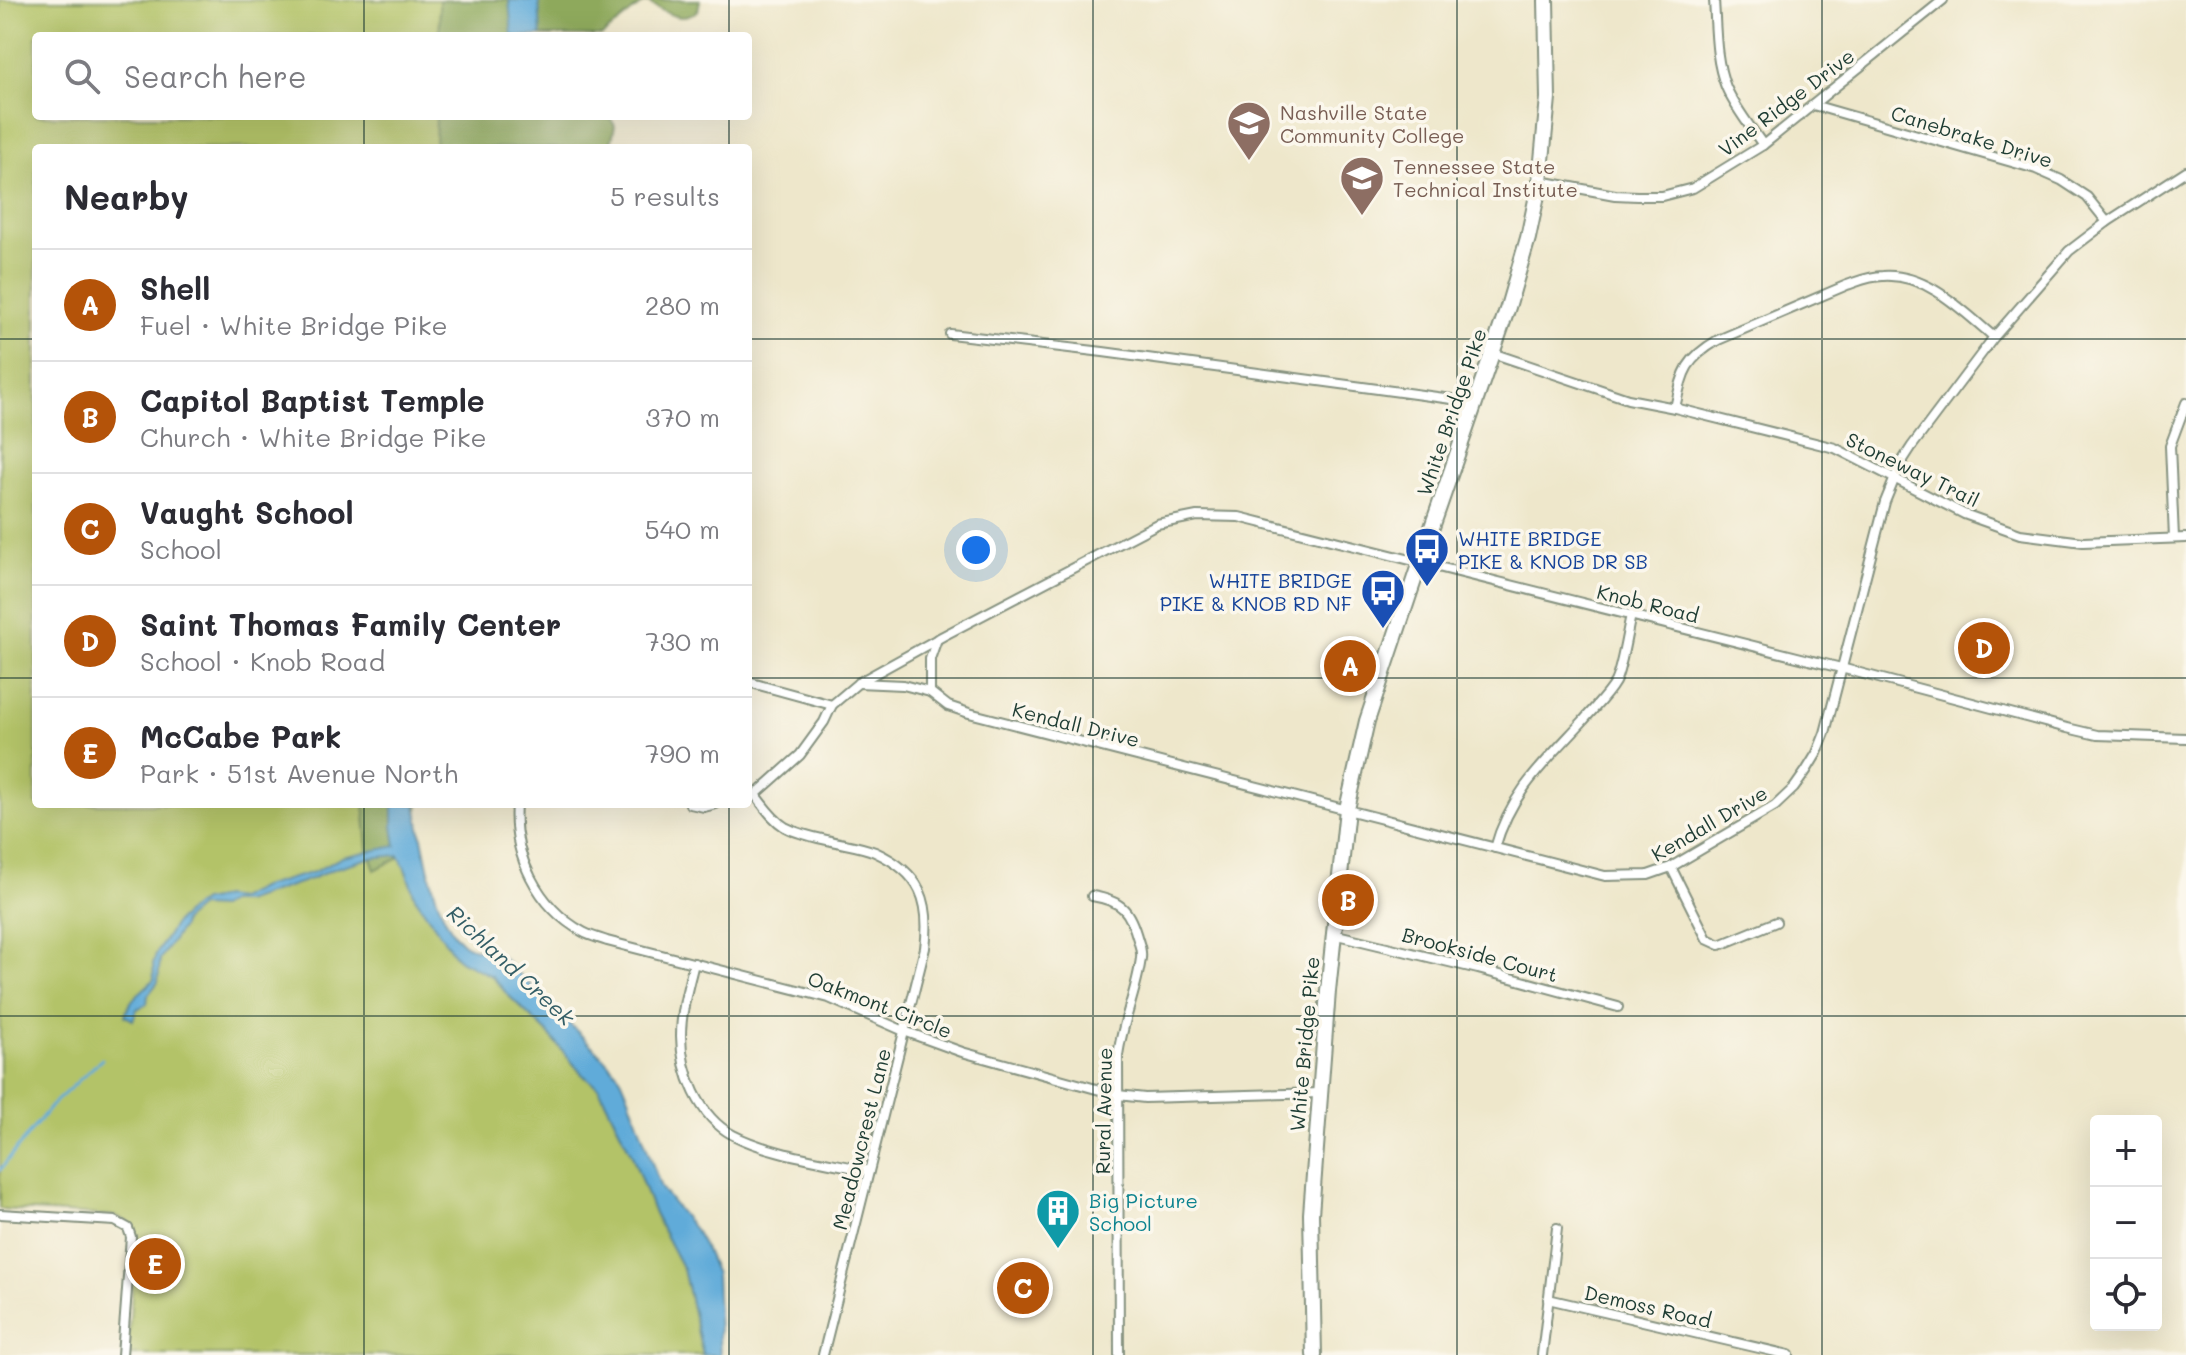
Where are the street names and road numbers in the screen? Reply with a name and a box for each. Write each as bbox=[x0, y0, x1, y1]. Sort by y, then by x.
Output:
street label: Vine Ridge Drive bbox=[1713, 42, 1859, 162]
street label: Canebrake Drive bbox=[1888, 99, 2056, 173]
street label: White Bridge Pike bbox=[1410, 325, 1492, 499]
street label: Stoneway Trail bbox=[1842, 426, 1984, 512]
street label: Knob Road bbox=[1594, 578, 1702, 628]
street label: Kendall Drive bbox=[1010, 696, 1142, 752]
street label: Kendall Drive bbox=[1646, 779, 1772, 867]
street label: Brookside Court bbox=[1399, 921, 1561, 987]
street label: White Bridge Pike bbox=[1283, 955, 1325, 1133]
street label: Oakmont Circle bbox=[804, 965, 956, 1043]
street label: Meadowcrest Lane bbox=[826, 1045, 896, 1233]
street label: Rural Avenue bbox=[1089, 1047, 1117, 1175]
street label: Demoss Road bbox=[1582, 1279, 1714, 1333]

